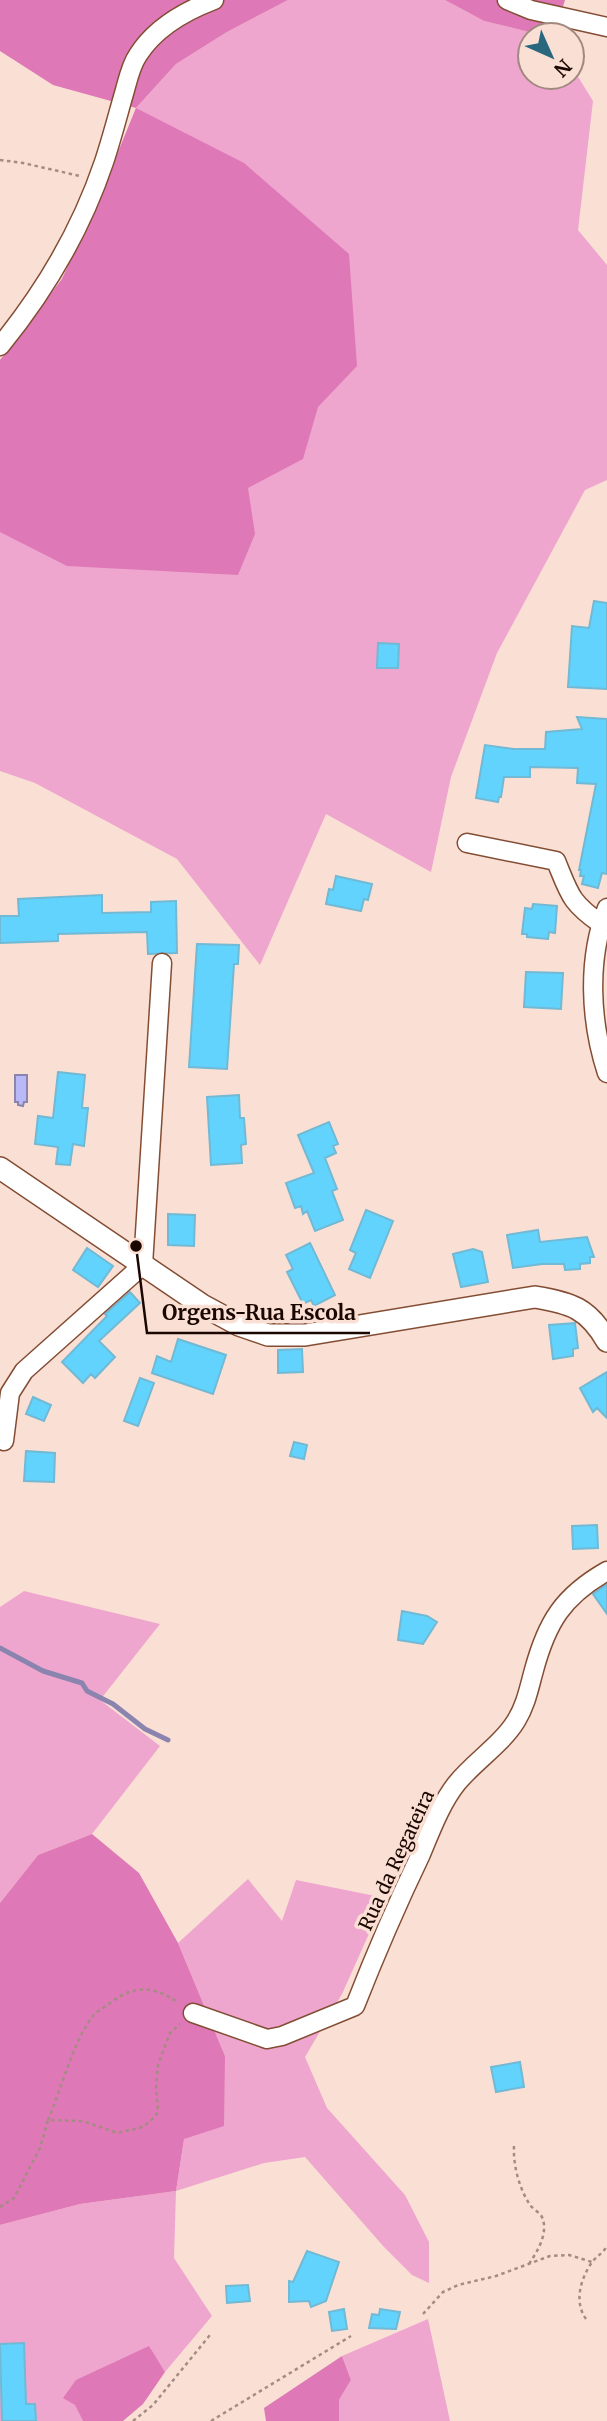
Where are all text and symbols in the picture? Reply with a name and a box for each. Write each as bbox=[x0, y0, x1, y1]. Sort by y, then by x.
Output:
north arrow bbox=[516, 21, 586, 91]
text: N bbox=[549, 54, 577, 82]
callout: Orgens-Rua Escola bbox=[147, 1291, 370, 1333]
text: Orgens-Rua Escola bbox=[162, 1299, 356, 1326]
street label: Rua da Regateira bbox=[353, 1786, 439, 1934]

